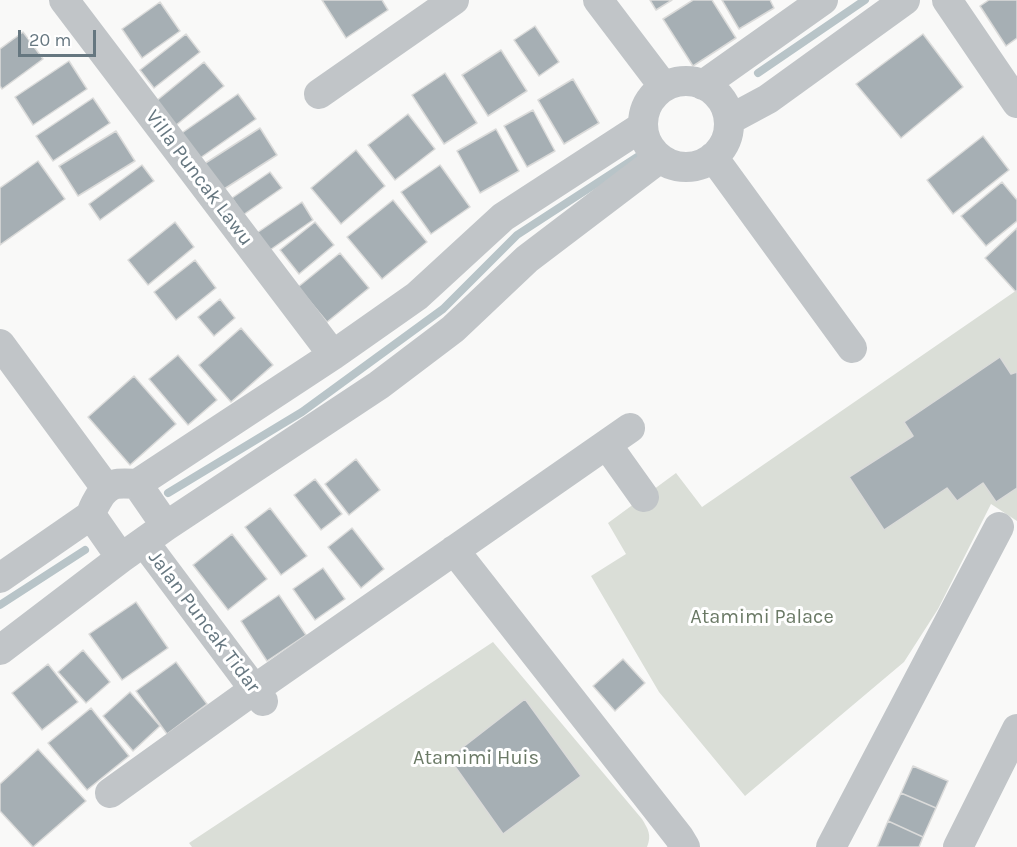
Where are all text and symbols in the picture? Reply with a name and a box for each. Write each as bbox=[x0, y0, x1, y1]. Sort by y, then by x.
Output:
scale bar bbox=[21, 18, 99, 56]
text: 20 m bbox=[29, 29, 71, 51]
street label: Villa Puncak Lawu bbox=[140, 105, 258, 251]
street label: Jalan Puncak Tidar bbox=[143, 546, 265, 698]
park label: Atamimi Palace bbox=[690, 605, 834, 629]
park label: Atamimi Huis bbox=[413, 746, 539, 770]

